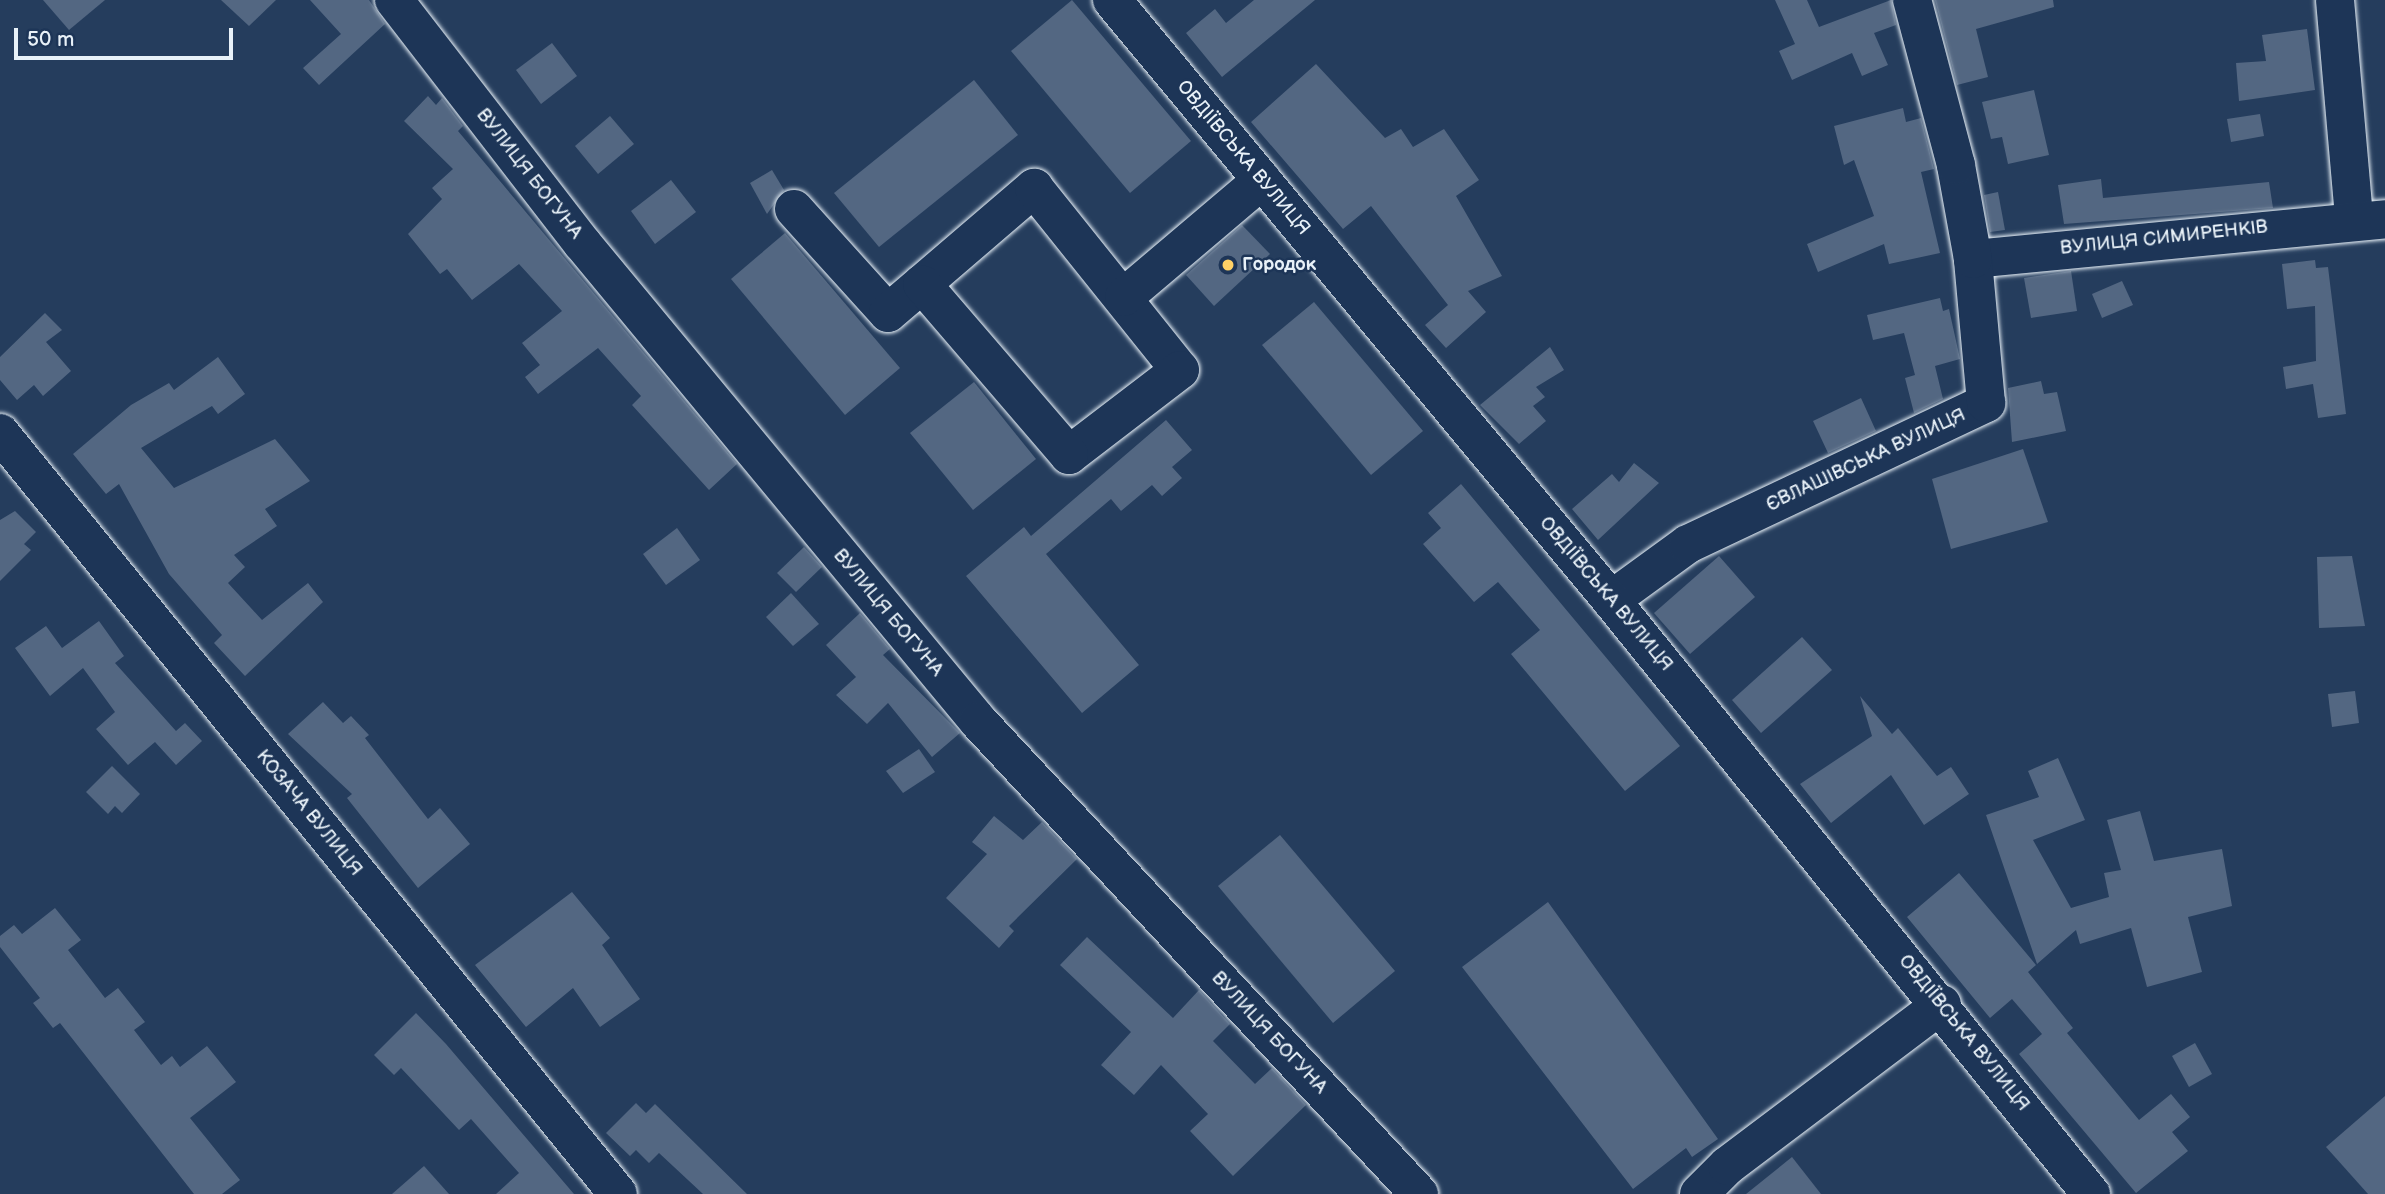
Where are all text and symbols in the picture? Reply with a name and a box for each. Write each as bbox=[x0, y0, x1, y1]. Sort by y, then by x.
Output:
scale bar bbox=[18, 14, 236, 58]
text: 50 m bbox=[27, 27, 74, 52]
street label: ОВДІЇВСЬКА ВУЛИЦЯ bbox=[1172, 76, 1314, 240]
street label: ВУЛИЦЯ БОГУНА bbox=[471, 104, 587, 244]
street label: ВУЛИЦЯ СИМИРЕНКІВ bbox=[2059, 216, 2269, 260]
place label: Городок bbox=[1242, 254, 1316, 276]
marker: Городок bbox=[1220, 257, 1236, 273]
street label: ЄВЛАШІВСЬКА ВУЛИЦЯ bbox=[1763, 404, 1969, 516]
street label: ОВДІЇВСЬКА ВУЛИЦЯ bbox=[1535, 512, 1677, 676]
street label: ВУЛИЦЯ БОГУНА bbox=[828, 545, 948, 681]
street label: КОЗАЧА ВУЛИЦЯ bbox=[251, 745, 367, 881]
street label: ОВДІЇВСЬКА ВУЛИЦЯ bbox=[1894, 950, 2034, 1116]
street label: ВУЛИЦЯ БОГУНА bbox=[1206, 967, 1332, 1099]

